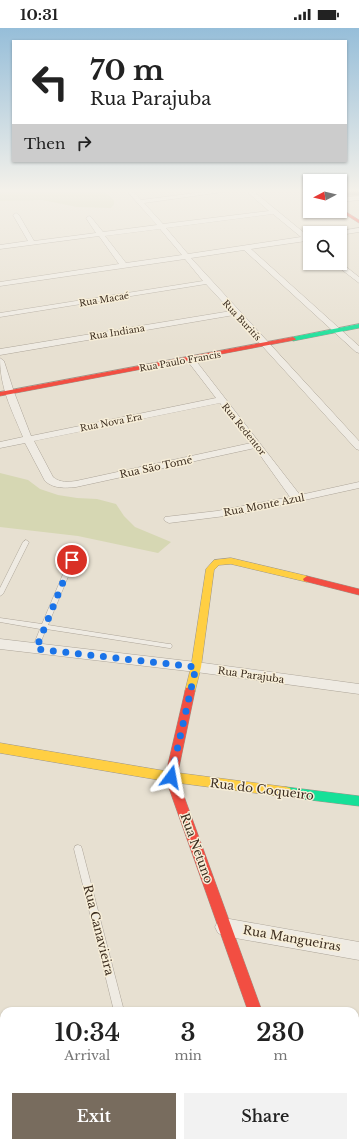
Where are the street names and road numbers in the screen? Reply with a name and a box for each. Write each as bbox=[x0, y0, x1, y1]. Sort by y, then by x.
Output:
street label: Rua Macaé bbox=[78, 290, 130, 308]
street label: Rua Buritís bbox=[220, 297, 264, 343]
street label: Rua Indiana bbox=[89, 322, 145, 342]
street label: Rua Paulo Francis bbox=[138, 348, 222, 374]
street label: Rua Redentor bbox=[220, 401, 269, 458]
street label: Rua Nova Era bbox=[79, 411, 143, 433]
street label: Rua São Tomé bbox=[119, 453, 194, 481]
street label: Rua Monte Azul bbox=[222, 491, 306, 519]
street label: Rua Parajuba bbox=[217, 664, 286, 686]
street label: Rua do Coqueiro bbox=[209, 775, 315, 803]
street label: Rua Netuno bbox=[177, 811, 217, 885]
street label: Rua Canavieira bbox=[80, 883, 118, 977]
street label: Rua Mangueiras bbox=[242, 922, 342, 954]

